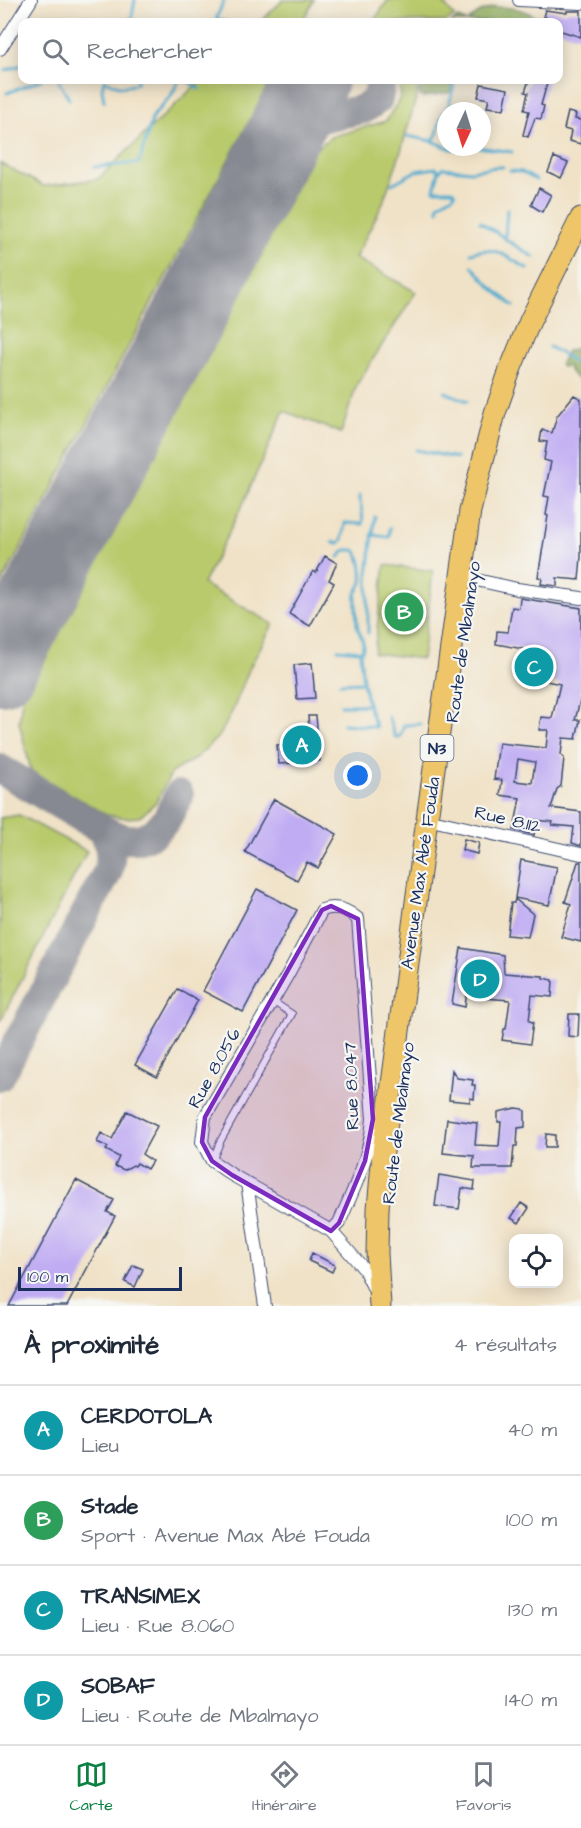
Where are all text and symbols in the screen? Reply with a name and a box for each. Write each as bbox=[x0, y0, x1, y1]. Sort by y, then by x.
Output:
search box bbox=[18, 18, 563, 84]
icon: search bbox=[39, 35, 72, 68]
text: Rechercher bbox=[87, 36, 212, 67]
north arrow bbox=[437, 102, 491, 156]
street label: Route de Mbalmayo bbox=[440, 560, 488, 724]
pin: B bbox=[384, 590, 424, 634]
pin: C bbox=[514, 644, 554, 690]
pin: A bbox=[282, 722, 322, 768]
road number: N3 bbox=[420, 735, 454, 761]
your location bbox=[343, 761, 372, 790]
street label: Avenue Max Abé Fouda bbox=[395, 775, 446, 971]
street label: Rue 8.112 bbox=[472, 800, 545, 839]
pin: D bbox=[460, 956, 500, 1002]
street label: Rue 8.056 bbox=[182, 1023, 247, 1113]
street label: Route de Mbalmayo bbox=[376, 1041, 422, 1205]
street label: Rue 8.047 bbox=[337, 1042, 366, 1130]
map controls bbox=[509, 1234, 563, 1288]
button: locate bbox=[509, 1234, 563, 1288]
scale bar bbox=[18, 1264, 182, 1292]
text: 100 m bbox=[27, 1266, 68, 1288]
text: À proximité bbox=[24, 1327, 159, 1363]
text: 4 résultats bbox=[454, 1331, 557, 1359]
text: CERDOTOLA bbox=[81, 1401, 212, 1432]
text: A bbox=[37, 1416, 50, 1444]
text: 40 m bbox=[507, 1416, 557, 1444]
text: Lieu bbox=[81, 1432, 119, 1460]
text: Stade bbox=[81, 1491, 138, 1522]
text: B bbox=[36, 1506, 51, 1534]
text: 100 m bbox=[506, 1506, 557, 1534]
text: Sport · Avenue Max Abé Fouda bbox=[81, 1522, 370, 1550]
text: TRANSIMEX bbox=[81, 1581, 200, 1612]
text: C bbox=[36, 1596, 51, 1624]
text: 130 m bbox=[508, 1596, 557, 1624]
text: Lieu · Rue 8.060 bbox=[81, 1612, 234, 1640]
text: SOBAF bbox=[81, 1671, 155, 1702]
text: D bbox=[37, 1686, 50, 1714]
text: 140 m bbox=[505, 1686, 557, 1714]
text: Lieu · Route de Mbalmayo bbox=[81, 1702, 318, 1730]
tab: Carte bbox=[69, 1758, 113, 1816]
tab: Itinéraire bbox=[252, 1758, 317, 1816]
tab: Favoris bbox=[456, 1758, 511, 1816]

